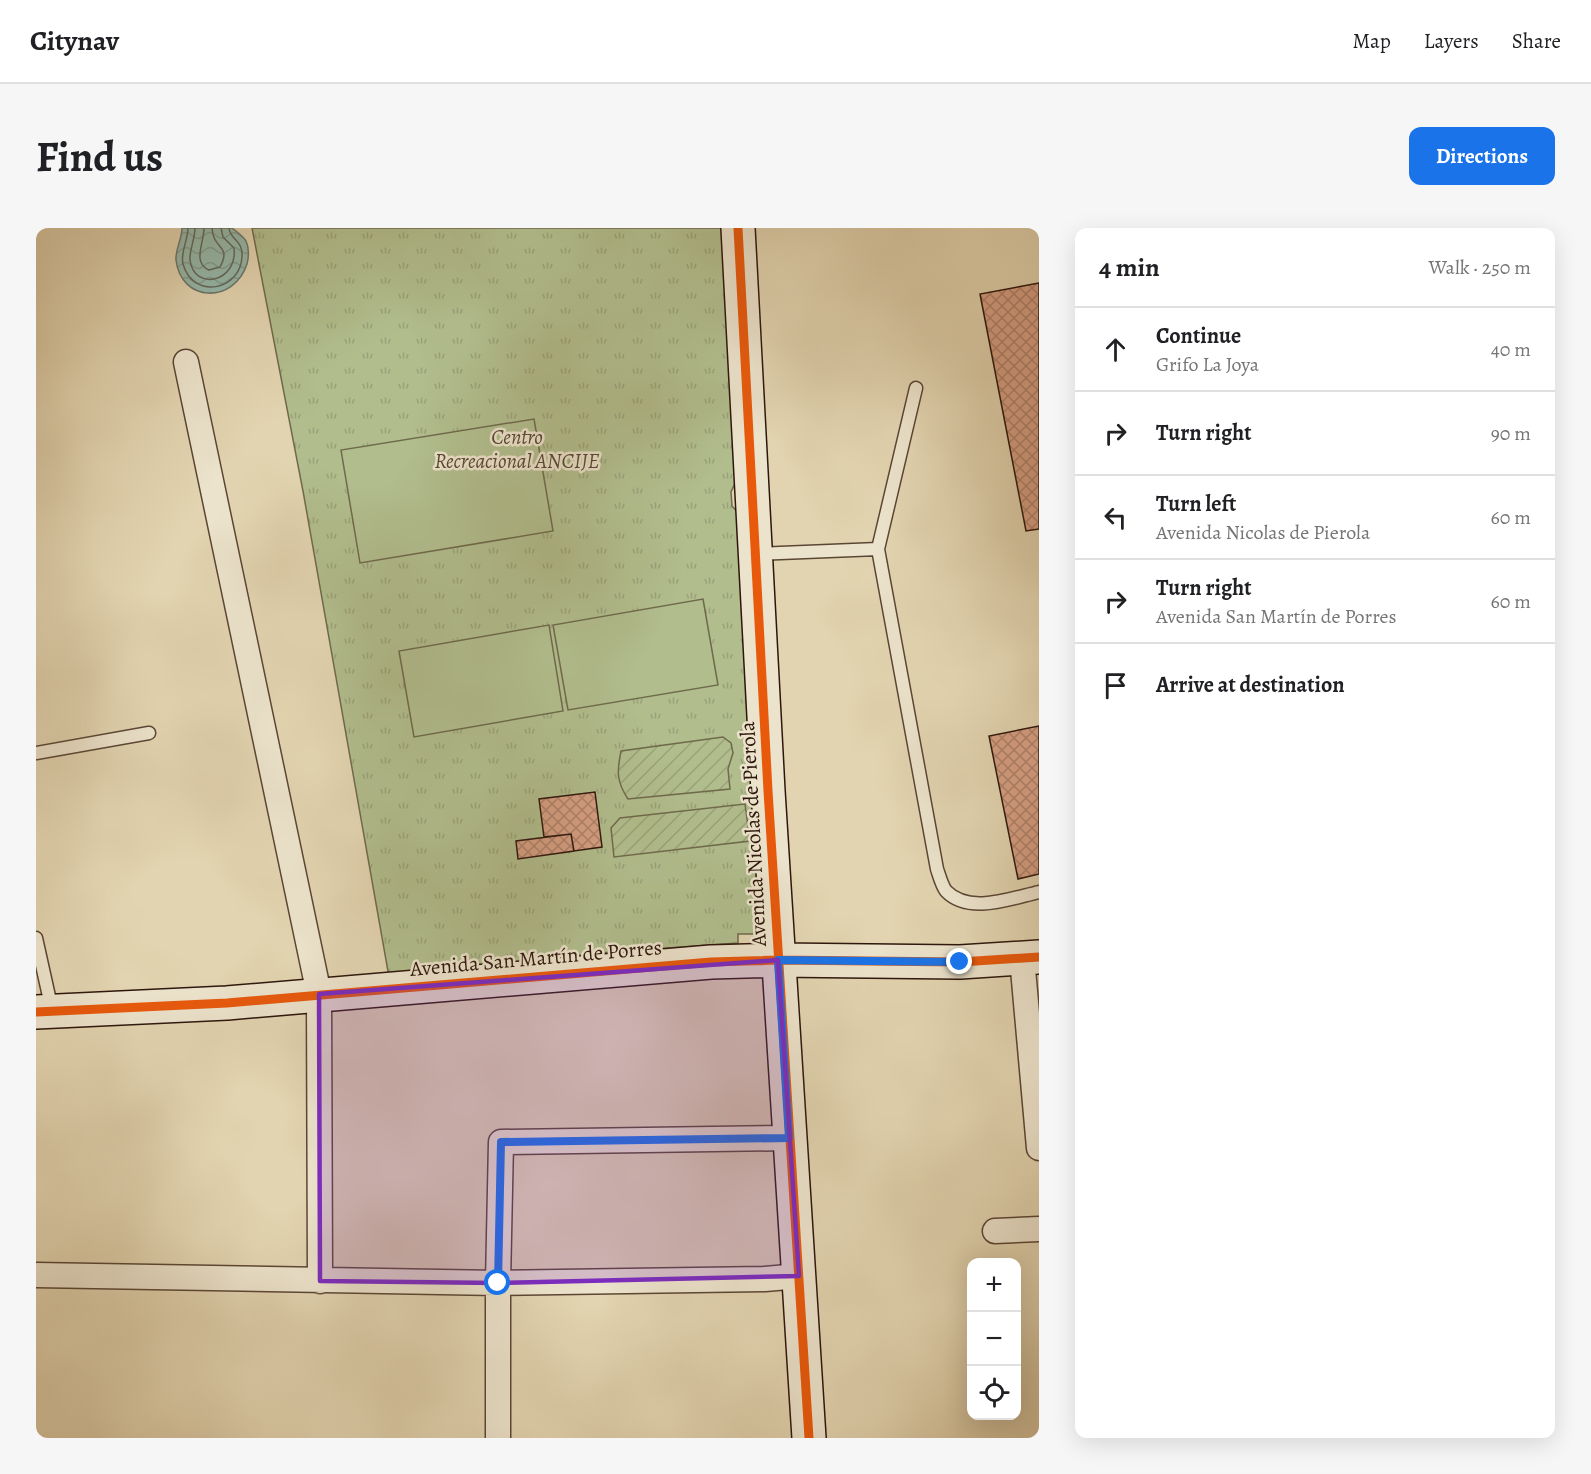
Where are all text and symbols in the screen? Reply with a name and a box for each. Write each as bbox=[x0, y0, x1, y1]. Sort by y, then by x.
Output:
text: Citynav bbox=[30, 22, 119, 60]
text: Map bbox=[1352, 27, 1391, 55]
text: Layers bbox=[1424, 27, 1479, 55]
text: Share bbox=[1512, 27, 1561, 55]
button: Directions bbox=[1409, 127, 1555, 185]
text: Find us bbox=[36, 128, 163, 185]
text: 4 min bbox=[1099, 250, 1160, 285]
text: Walk · 250 m bbox=[1429, 254, 1531, 281]
text: Continue bbox=[1156, 321, 1241, 351]
icon: ahead bbox=[1099, 333, 1132, 366]
text: 40 m bbox=[1491, 336, 1531, 363]
text: Grifo La Joya bbox=[1156, 351, 1259, 378]
icon: right bbox=[1099, 417, 1132, 450]
text: Turn right bbox=[1156, 418, 1252, 448]
text: 90 m bbox=[1491, 420, 1531, 447]
park label: Centro Recreacional ANCIJE bbox=[434, 423, 600, 475]
text: Turn left bbox=[1156, 489, 1236, 519]
icon: left bbox=[1099, 501, 1132, 534]
text: 60 m bbox=[1491, 504, 1531, 531]
text: Avenida Nicolas de Pierola bbox=[1156, 519, 1370, 546]
text: Turn right bbox=[1156, 573, 1252, 603]
icon: right bbox=[1099, 585, 1132, 618]
text: 60 m bbox=[1491, 588, 1531, 615]
text: Avenida San Martín de Porres bbox=[1156, 603, 1397, 630]
icon: arrive bbox=[1099, 669, 1132, 702]
text: Arrive at destination bbox=[1156, 670, 1345, 700]
street label: Avenida Nicolas de Pierola bbox=[733, 721, 773, 948]
street label: Avenida San Martín de Porres bbox=[408, 933, 663, 983]
route end bbox=[946, 948, 972, 974]
map controls bbox=[967, 1258, 1021, 1420]
button: + bbox=[967, 1258, 1021, 1312]
route start bbox=[484, 1269, 510, 1295]
button: − bbox=[967, 1312, 1021, 1366]
button: locate bbox=[967, 1366, 1021, 1420]

